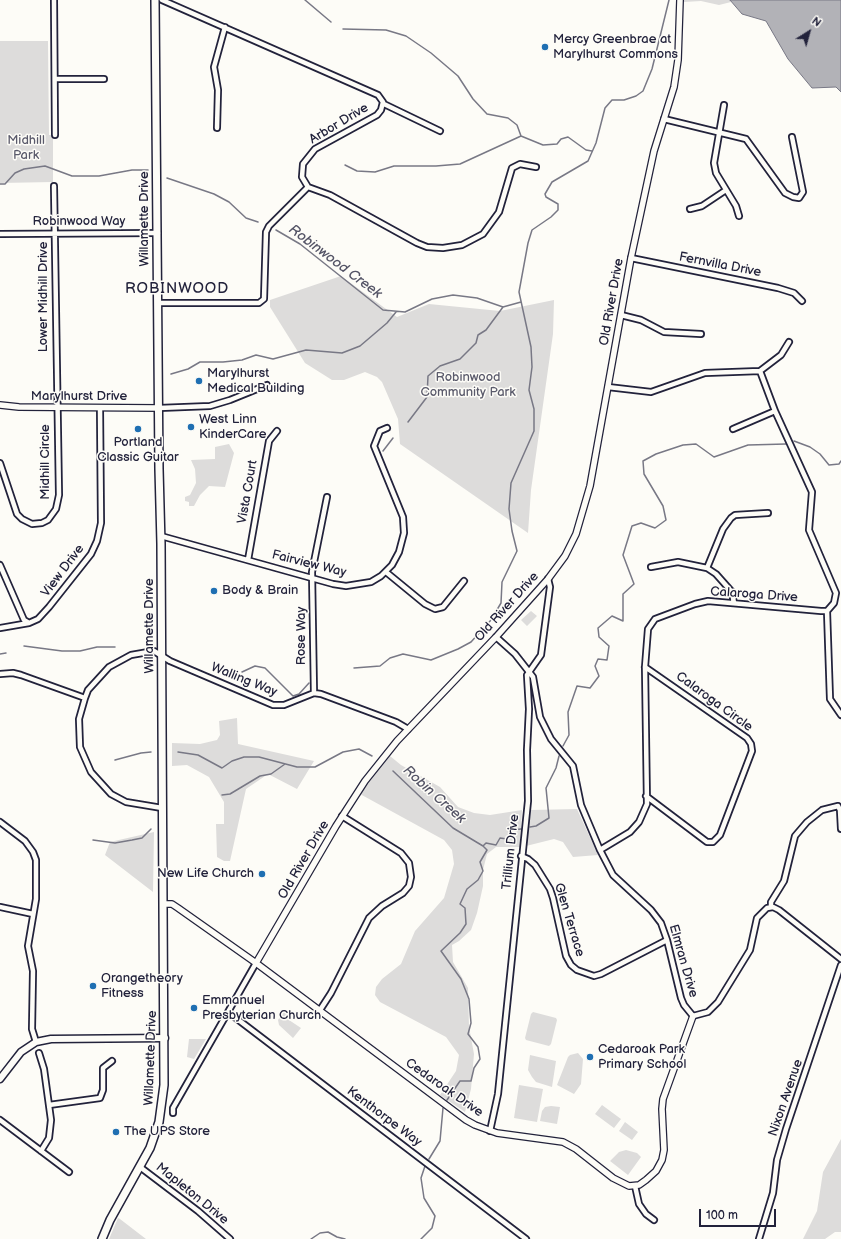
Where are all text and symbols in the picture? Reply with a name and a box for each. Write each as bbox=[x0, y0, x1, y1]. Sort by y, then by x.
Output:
north arrow bbox=[789, 12, 829, 52]
text: N bbox=[809, 14, 824, 30]
place label: Mercy Greenbrae at Marylhurst Commons bbox=[553, 32, 678, 63]
marker: Mercy Greenbrae at Marylhurst Commons bbox=[540, 42, 550, 52]
street label: Arbor Drive bbox=[307, 100, 371, 148]
park label: Midhill Park bbox=[7, 133, 45, 164]
street label: Willamette Drive bbox=[137, 171, 153, 267]
street label: Robinwood Way bbox=[33, 214, 125, 230]
water label: Robinwood Creek bbox=[285, 222, 385, 302]
street label: Lower Midhill Drive bbox=[36, 242, 52, 352]
street label: Fernvilla Drive bbox=[678, 249, 762, 281]
street label: Old River Drive bbox=[597, 257, 627, 347]
district label: ROBINWOOD bbox=[125, 280, 229, 298]
place label: Marylhurst Medical Building bbox=[207, 366, 304, 397]
park label: Robinwood Community Park bbox=[420, 370, 516, 401]
marker: Marylhurst Medical Building bbox=[194, 376, 204, 386]
street label: Marylhurst Drive bbox=[31, 389, 127, 405]
place label: West Linn KinderCare bbox=[199, 412, 266, 443]
marker: West Linn KinderCare bbox=[186, 422, 196, 432]
street label: Midhill Circle bbox=[38, 424, 54, 500]
marker: Portland Classic Guitar bbox=[133, 424, 143, 434]
place label: Portland Classic Guitar bbox=[97, 435, 179, 466]
street label: Vista Court bbox=[235, 459, 261, 525]
street label: View Drive bbox=[38, 542, 88, 600]
street label: Fairview Way bbox=[270, 547, 348, 581]
street label: Old River Drive bbox=[472, 569, 542, 645]
street label: Willamette Drive bbox=[142, 578, 158, 674]
place label: Body & Brain bbox=[222, 583, 298, 599]
street label: Calaroga Drive bbox=[710, 584, 798, 606]
marker: Body & Brain bbox=[209, 586, 219, 596]
street label: Rose Way bbox=[294, 607, 310, 665]
street label: Walling Way bbox=[209, 660, 279, 700]
street label: Calaroga Circle bbox=[673, 669, 755, 735]
water label: Robin Creek bbox=[399, 762, 469, 828]
street label: Trillium Drive bbox=[499, 813, 523, 891]
street label: Old River Drive bbox=[275, 818, 333, 902]
place label: New Life Church bbox=[157, 866, 254, 882]
marker: New Life Church bbox=[257, 869, 267, 879]
street label: Glen Terrace bbox=[550, 881, 588, 959]
street label: Elmran Drive bbox=[665, 923, 701, 999]
place label: Orangetheory Fitness bbox=[101, 971, 183, 1002]
marker: Orangetheory Fitness bbox=[88, 981, 98, 991]
place label: Emmanuel Presbyterian Church bbox=[202, 993, 321, 1024]
marker: Emmanuel Presbyterian Church bbox=[189, 1003, 199, 1013]
street label: Willamette Drive bbox=[142, 1010, 160, 1106]
place label: Cedaroak Park Primary School bbox=[598, 1042, 686, 1073]
marker: Cedaroak Park Primary School bbox=[585, 1052, 595, 1062]
street label: Cedaroak Drive bbox=[402, 1055, 486, 1121]
street label: Nixon Avenue bbox=[766, 1057, 806, 1139]
street label: Kenthorpe Way bbox=[344, 1084, 424, 1150]
place label: The UPS Store bbox=[124, 1124, 210, 1140]
marker: The UPS Store bbox=[111, 1127, 121, 1137]
street label: Mapleton Drive bbox=[152, 1160, 232, 1228]
scale bar bbox=[701, 1201, 778, 1227]
text: 100 m bbox=[706, 1208, 738, 1223]

